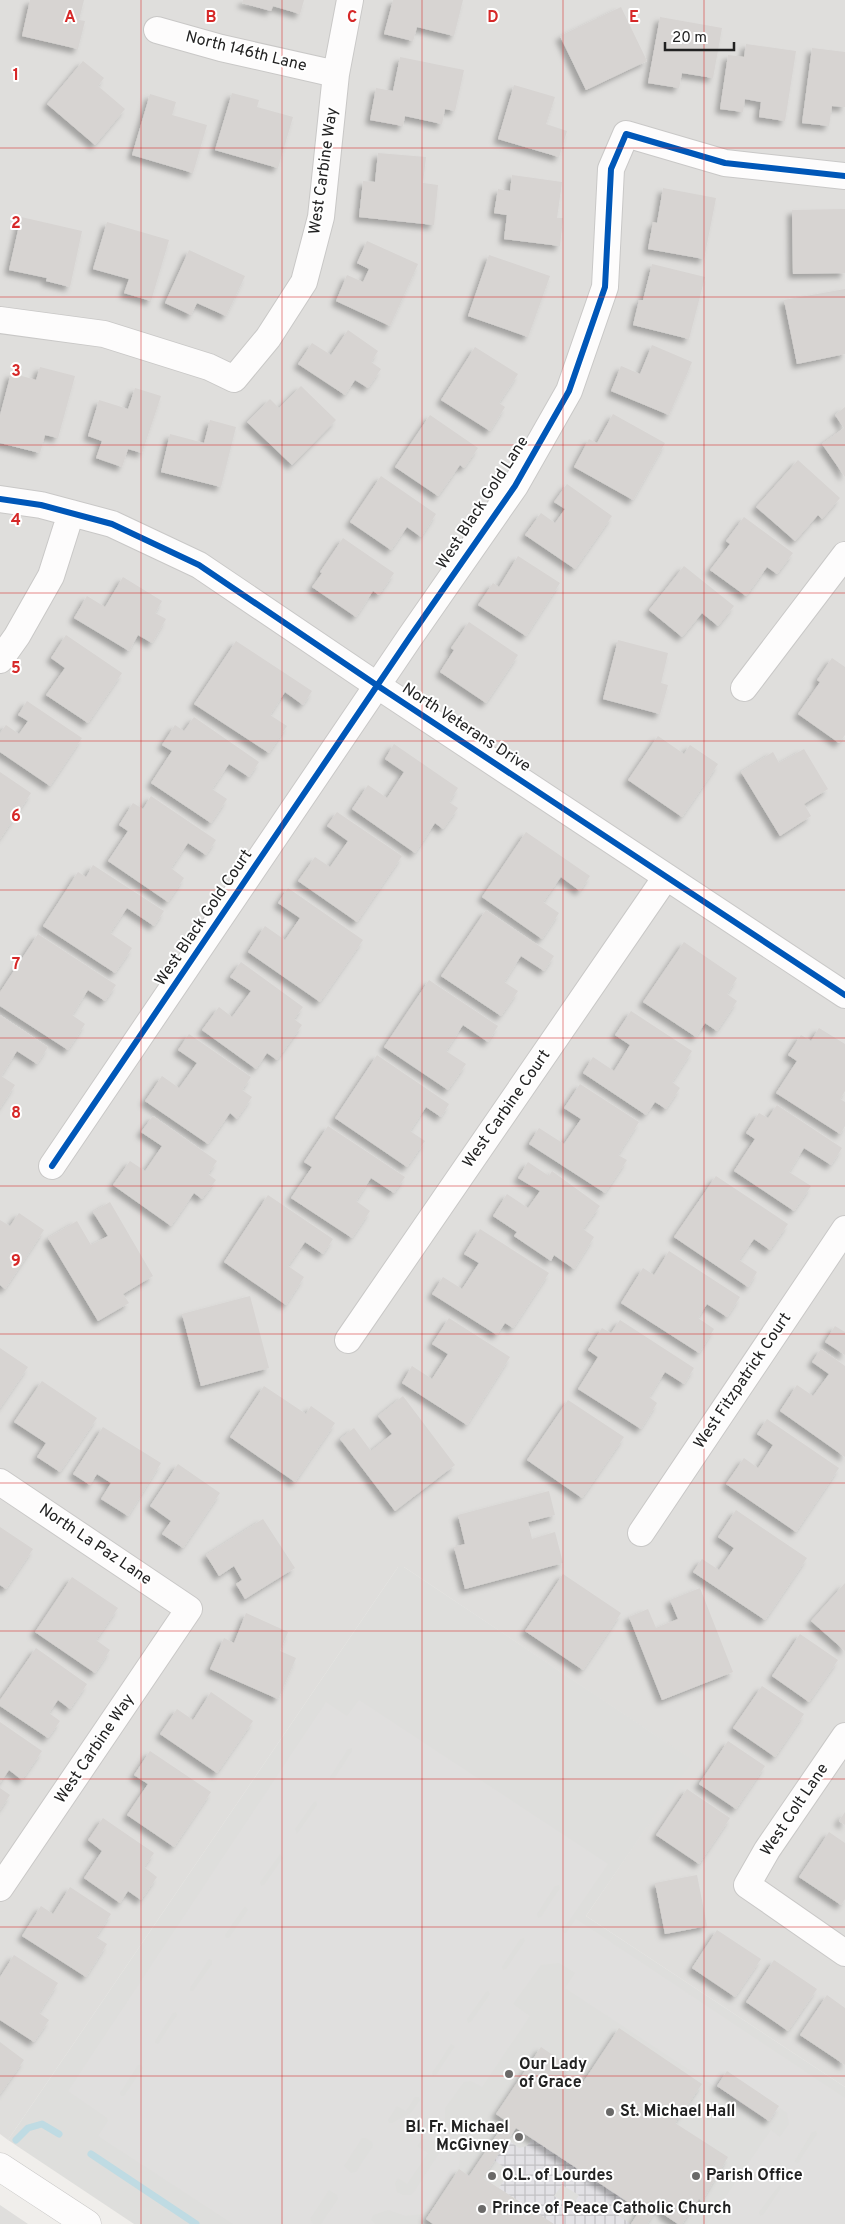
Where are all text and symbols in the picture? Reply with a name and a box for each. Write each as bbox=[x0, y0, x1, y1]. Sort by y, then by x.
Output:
text: A bbox=[64, 8, 76, 28]
text: B bbox=[205, 8, 217, 28]
text: C bbox=[347, 8, 357, 28]
text: D bbox=[487, 8, 499, 28]
text: E bbox=[629, 8, 639, 28]
scale bar bbox=[665, 20, 734, 52]
street label: North 146th Lane bbox=[183, 27, 309, 77]
text: 20 m bbox=[672, 29, 707, 48]
text: 1 bbox=[13, 66, 19, 86]
street label: West Carbine Way bbox=[305, 106, 343, 236]
text: 2 bbox=[11, 214, 21, 234]
text: 3 bbox=[11, 362, 21, 382]
street label: West Black Gold Lane bbox=[433, 433, 533, 573]
text: 4 bbox=[11, 511, 21, 531]
text: 5 bbox=[11, 659, 21, 679]
street label: North Veterans Drive bbox=[398, 679, 534, 777]
text: 6 bbox=[11, 807, 21, 827]
street label: West Black Gold Court bbox=[151, 846, 257, 990]
text: 7 bbox=[12, 955, 20, 975]
street label: West Carbine Court bbox=[459, 1046, 555, 1172]
text: 8 bbox=[11, 1104, 21, 1124]
text: 9 bbox=[11, 1252, 21, 1272]
street label: West Fitzpatrick Court bbox=[690, 1309, 796, 1453]
street label: North La Paz Lane bbox=[35, 1500, 155, 1590]
street label: West Carbine Way bbox=[51, 1690, 139, 1808]
street label: West Colt Lane bbox=[757, 1760, 833, 1860]
place label: Our Lady of Grace bbox=[519, 2055, 587, 2093]
marker: Our Lady of Grace bbox=[503, 2068, 515, 2080]
place label: St. Michael Hall bbox=[620, 2102, 735, 2122]
marker: St. Michael Hall bbox=[604, 2106, 616, 2118]
place label: Bl. Fr. Michael McGivney bbox=[405, 2118, 509, 2156]
marker: Bl. Fr. Michael McGivney bbox=[513, 2131, 525, 2143]
place label: O.L. of Lourdes bbox=[502, 2166, 613, 2186]
place label: Parish Office bbox=[706, 2166, 803, 2186]
marker: O.L. of Lourdes bbox=[486, 2170, 498, 2182]
marker: Parish Office bbox=[690, 2170, 702, 2182]
place label: Prince of Peace Catholic Church bbox=[492, 2199, 731, 2219]
marker: Prince of Peace Catholic Church bbox=[476, 2203, 488, 2215]

